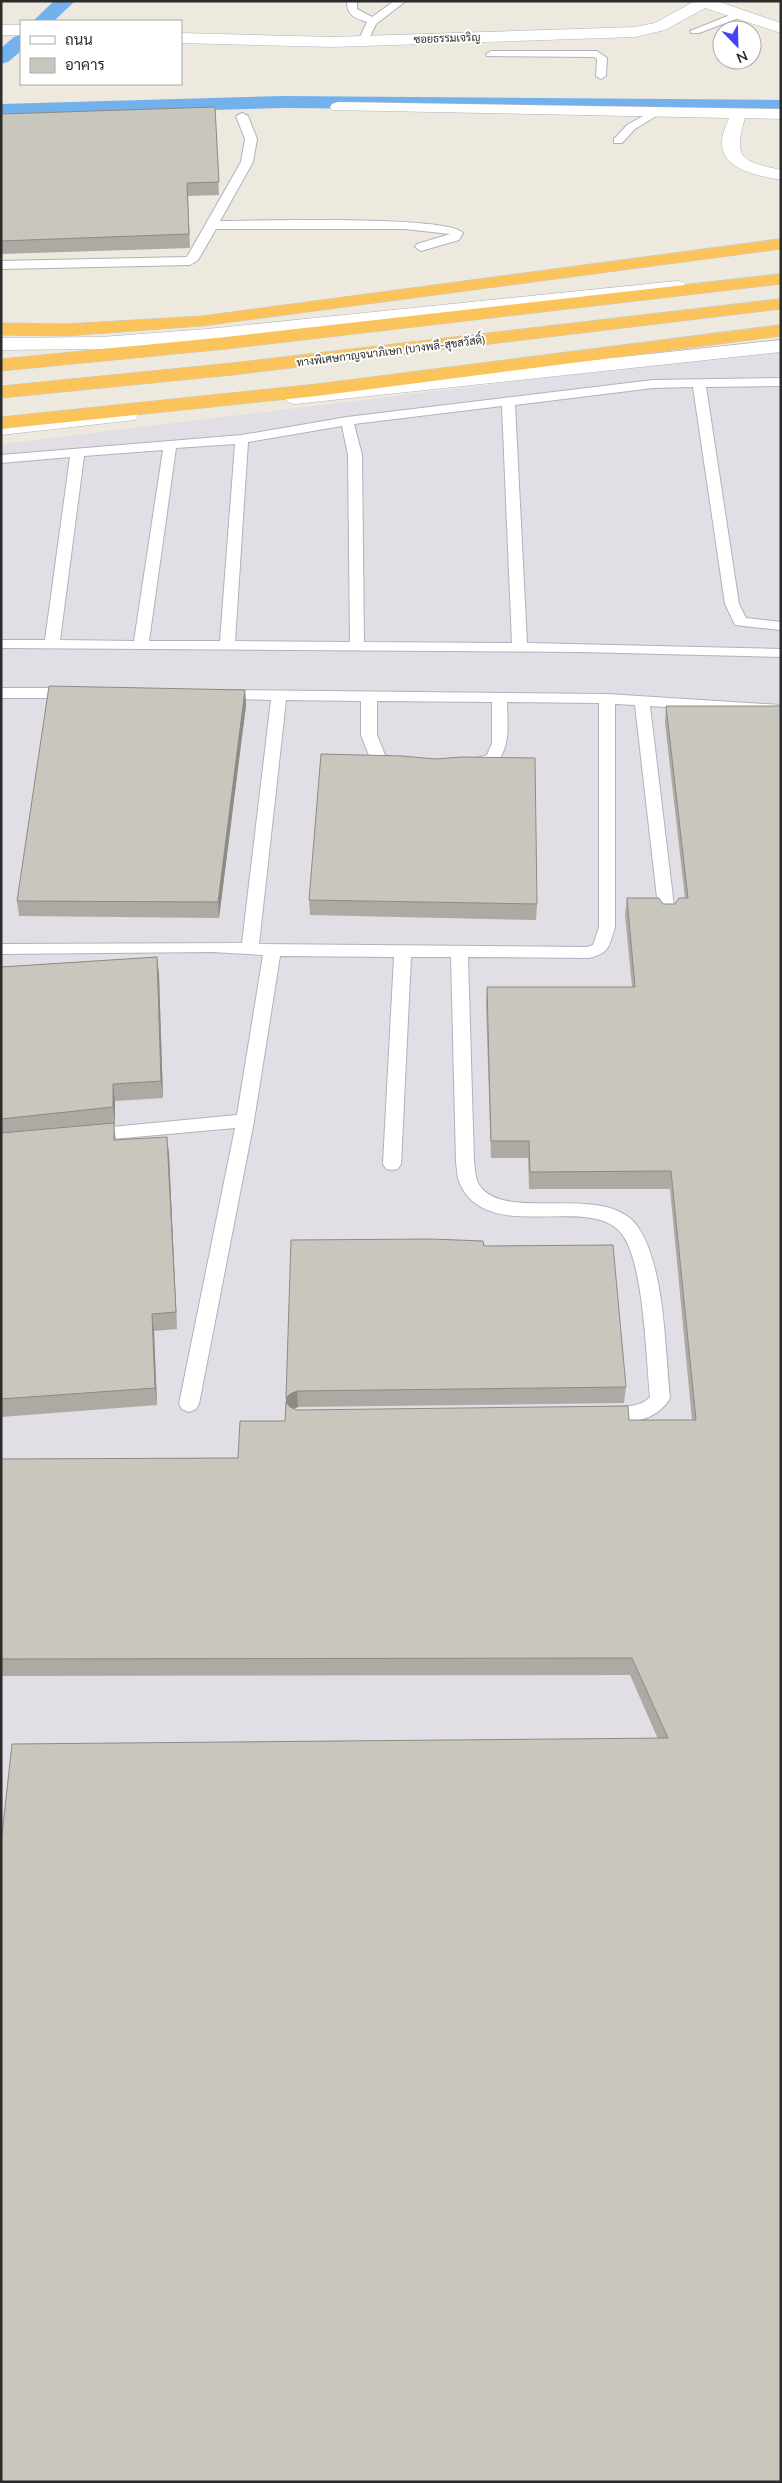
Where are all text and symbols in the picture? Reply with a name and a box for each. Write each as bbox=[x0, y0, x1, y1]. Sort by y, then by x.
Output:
legend bbox=[20, 20, 182, 85]
north arrow bbox=[712, 20, 762, 70]
text: ถนน bbox=[65, 30, 93, 49]
street label: ซอยธรรมเจริญ bbox=[413, 30, 481, 46]
text: N bbox=[734, 47, 750, 67]
text: อาคาร bbox=[65, 55, 105, 74]
street label: ทางพิเศษกาญจนาภิเษก (บางพลี-สุขสวัสดิ์) bbox=[295, 328, 487, 372]

